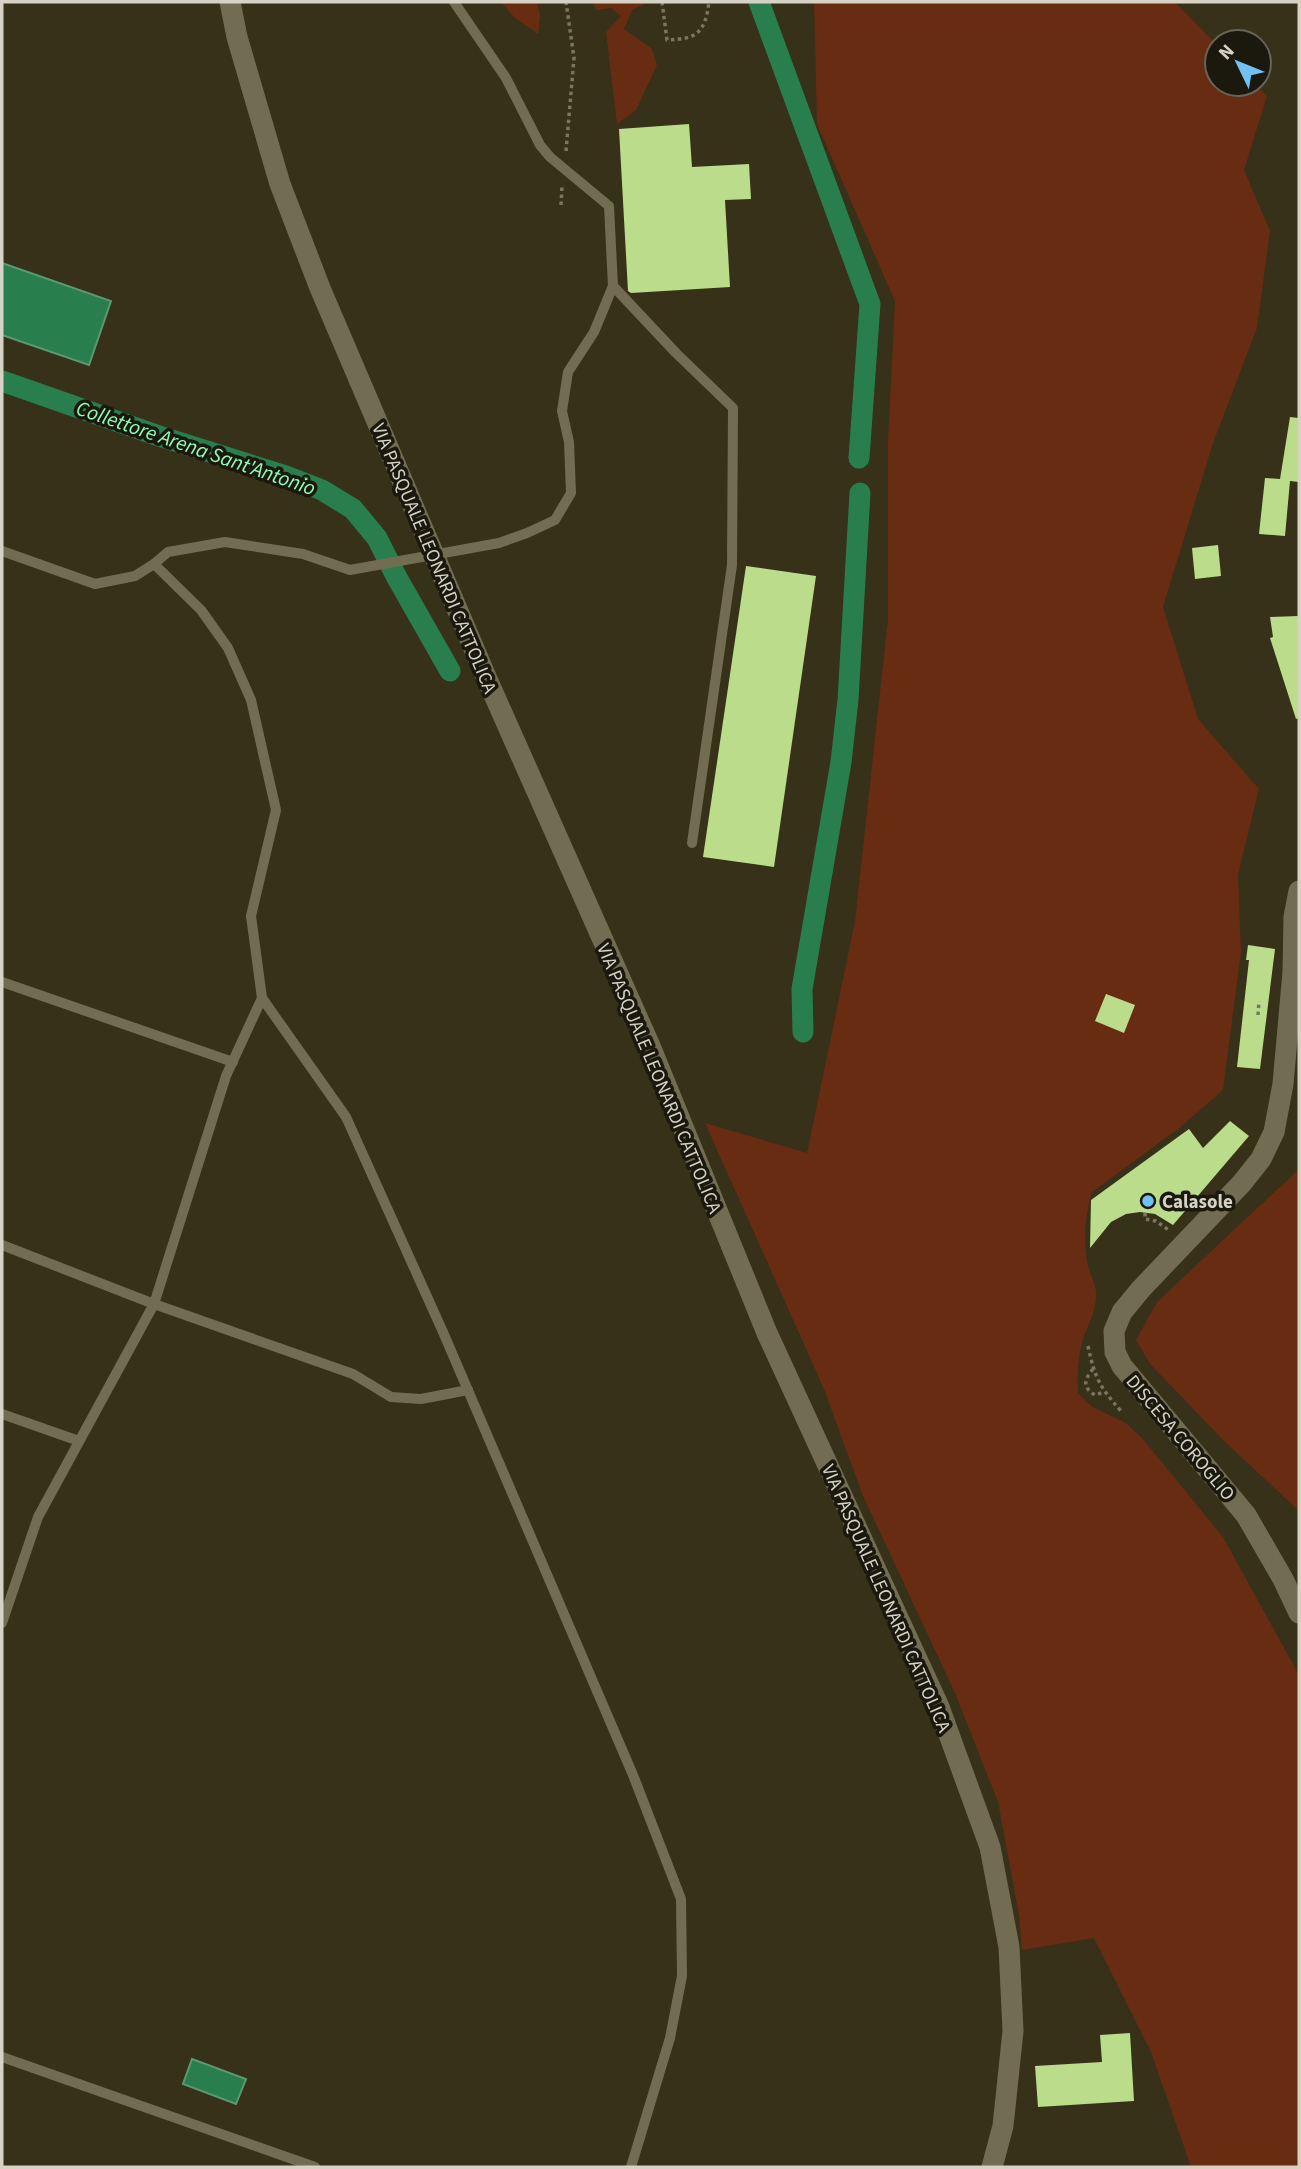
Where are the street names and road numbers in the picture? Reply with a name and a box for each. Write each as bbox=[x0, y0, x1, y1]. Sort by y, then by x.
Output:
street label: VIA PASQUALE LEONARDI CATTOLICA bbox=[364, 419, 503, 698]
street label: VIA PASQUALE LEONARDI CATTOLICA bbox=[589, 939, 728, 1218]
street label: DISCESA COROGLIO bbox=[1119, 1369, 1241, 1507]
street label: VIA PASQUALE LEONARDI CATTOLICA bbox=[814, 1460, 957, 1738]

